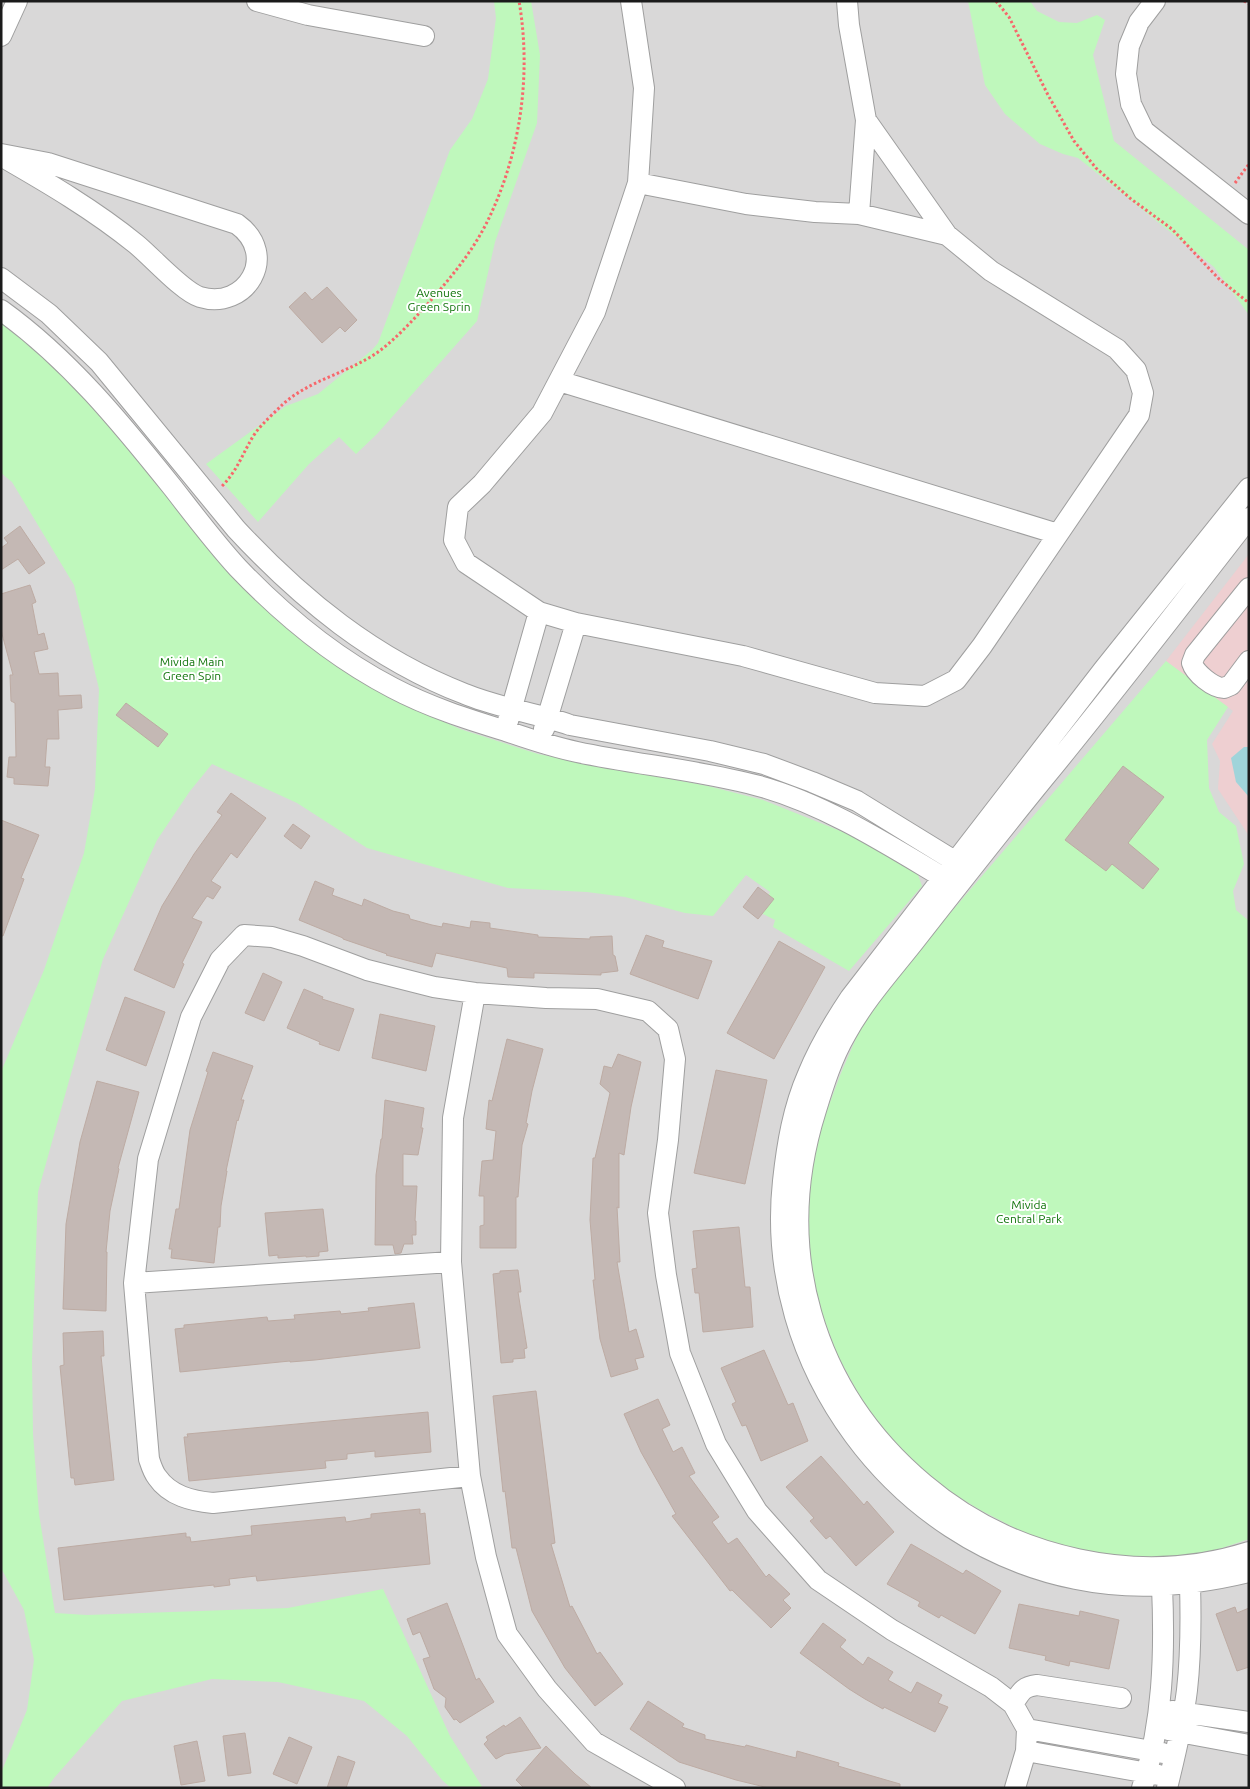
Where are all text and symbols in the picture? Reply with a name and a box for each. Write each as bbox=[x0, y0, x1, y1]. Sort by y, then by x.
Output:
park label: Avenues Green Sprin bbox=[408, 286, 470, 313]
park label: Mivida Main Green Spin bbox=[160, 655, 224, 682]
park label: Mivida Central Park bbox=[996, 1198, 1062, 1225]

